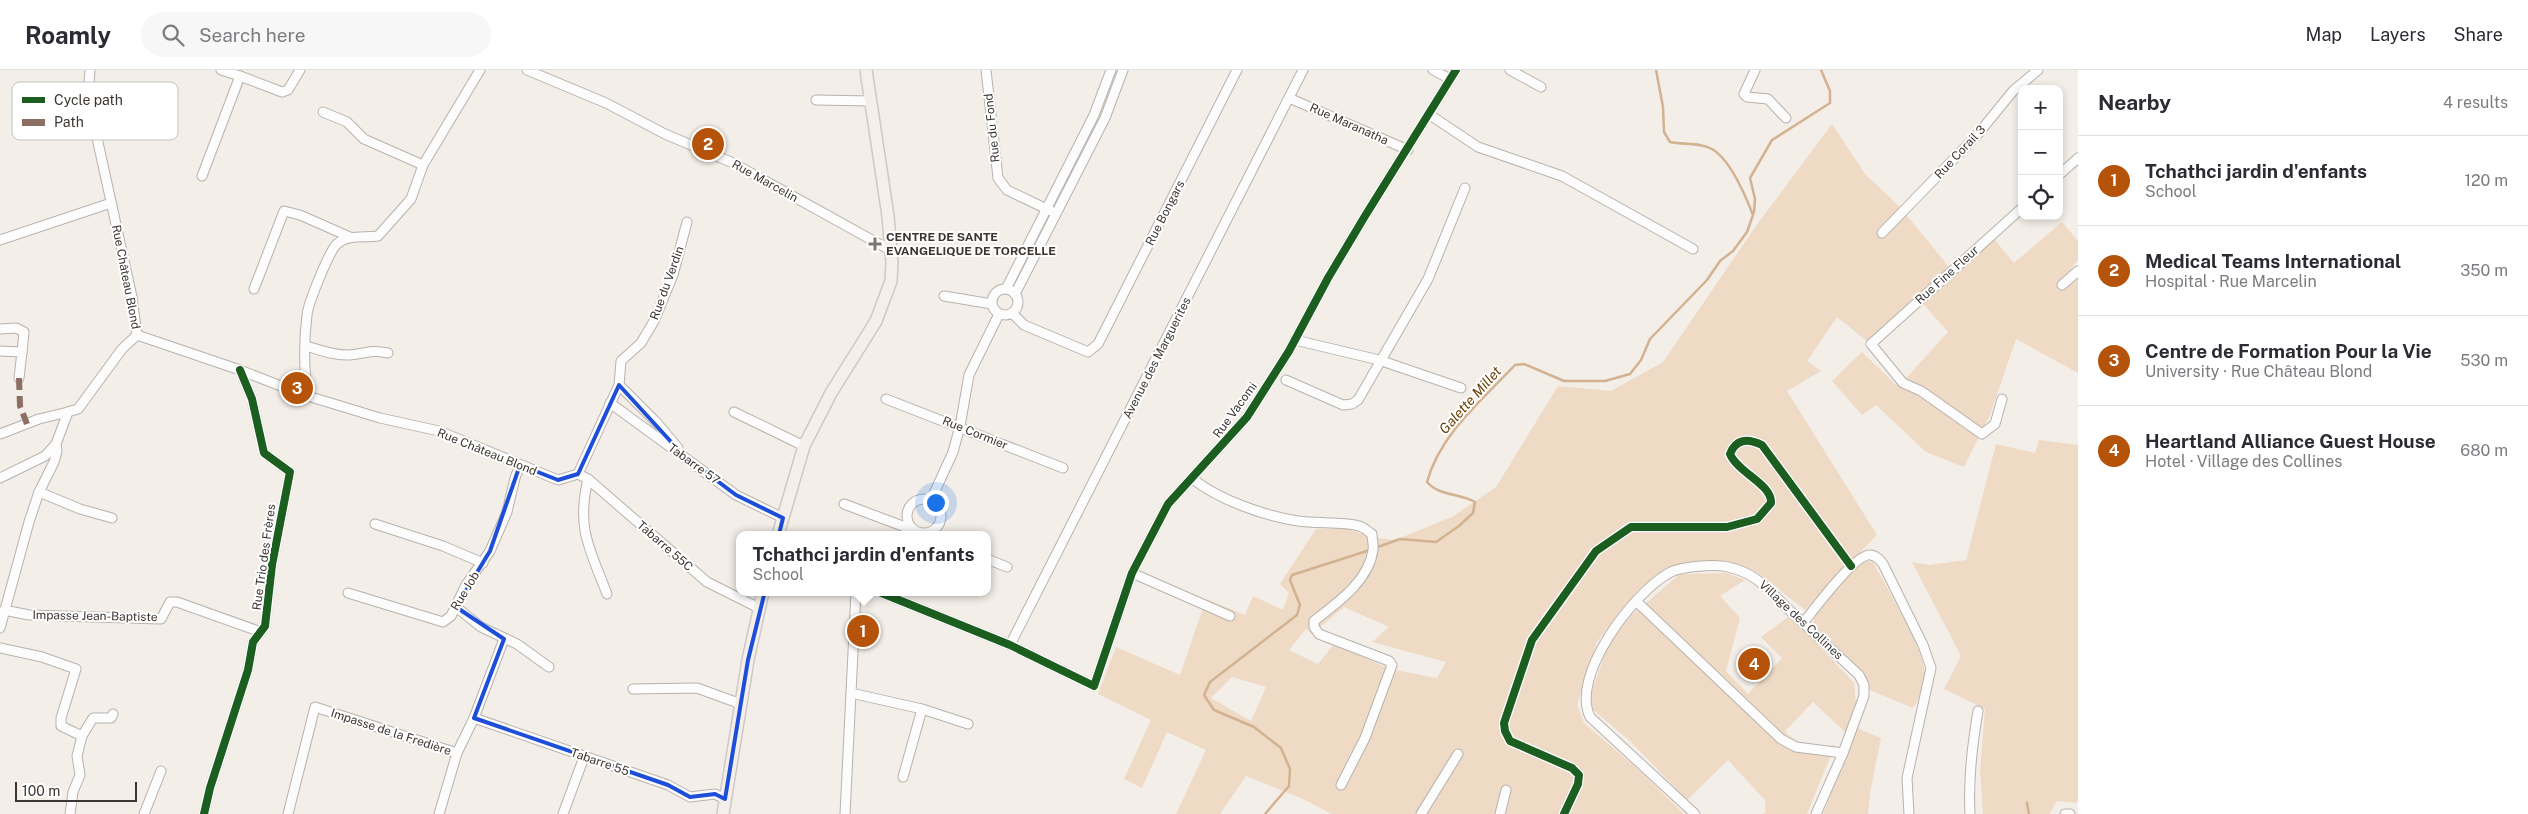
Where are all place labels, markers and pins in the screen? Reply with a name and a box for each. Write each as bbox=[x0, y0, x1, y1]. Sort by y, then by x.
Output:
pin: 2 bbox=[692, 125, 724, 163]
place label: CENTRE DE SANTE EVANGELIQUE DE TORCELLE bbox=[886, 230, 1056, 258]
marker: CENTRE DE SANTE EVANGELIQUE DE TORCELLE bbox=[868, 237, 882, 251]
pin: 3 bbox=[281, 369, 313, 407]
pin: 1 bbox=[847, 612, 879, 650]
pin: 4 bbox=[1738, 645, 1770, 683]

